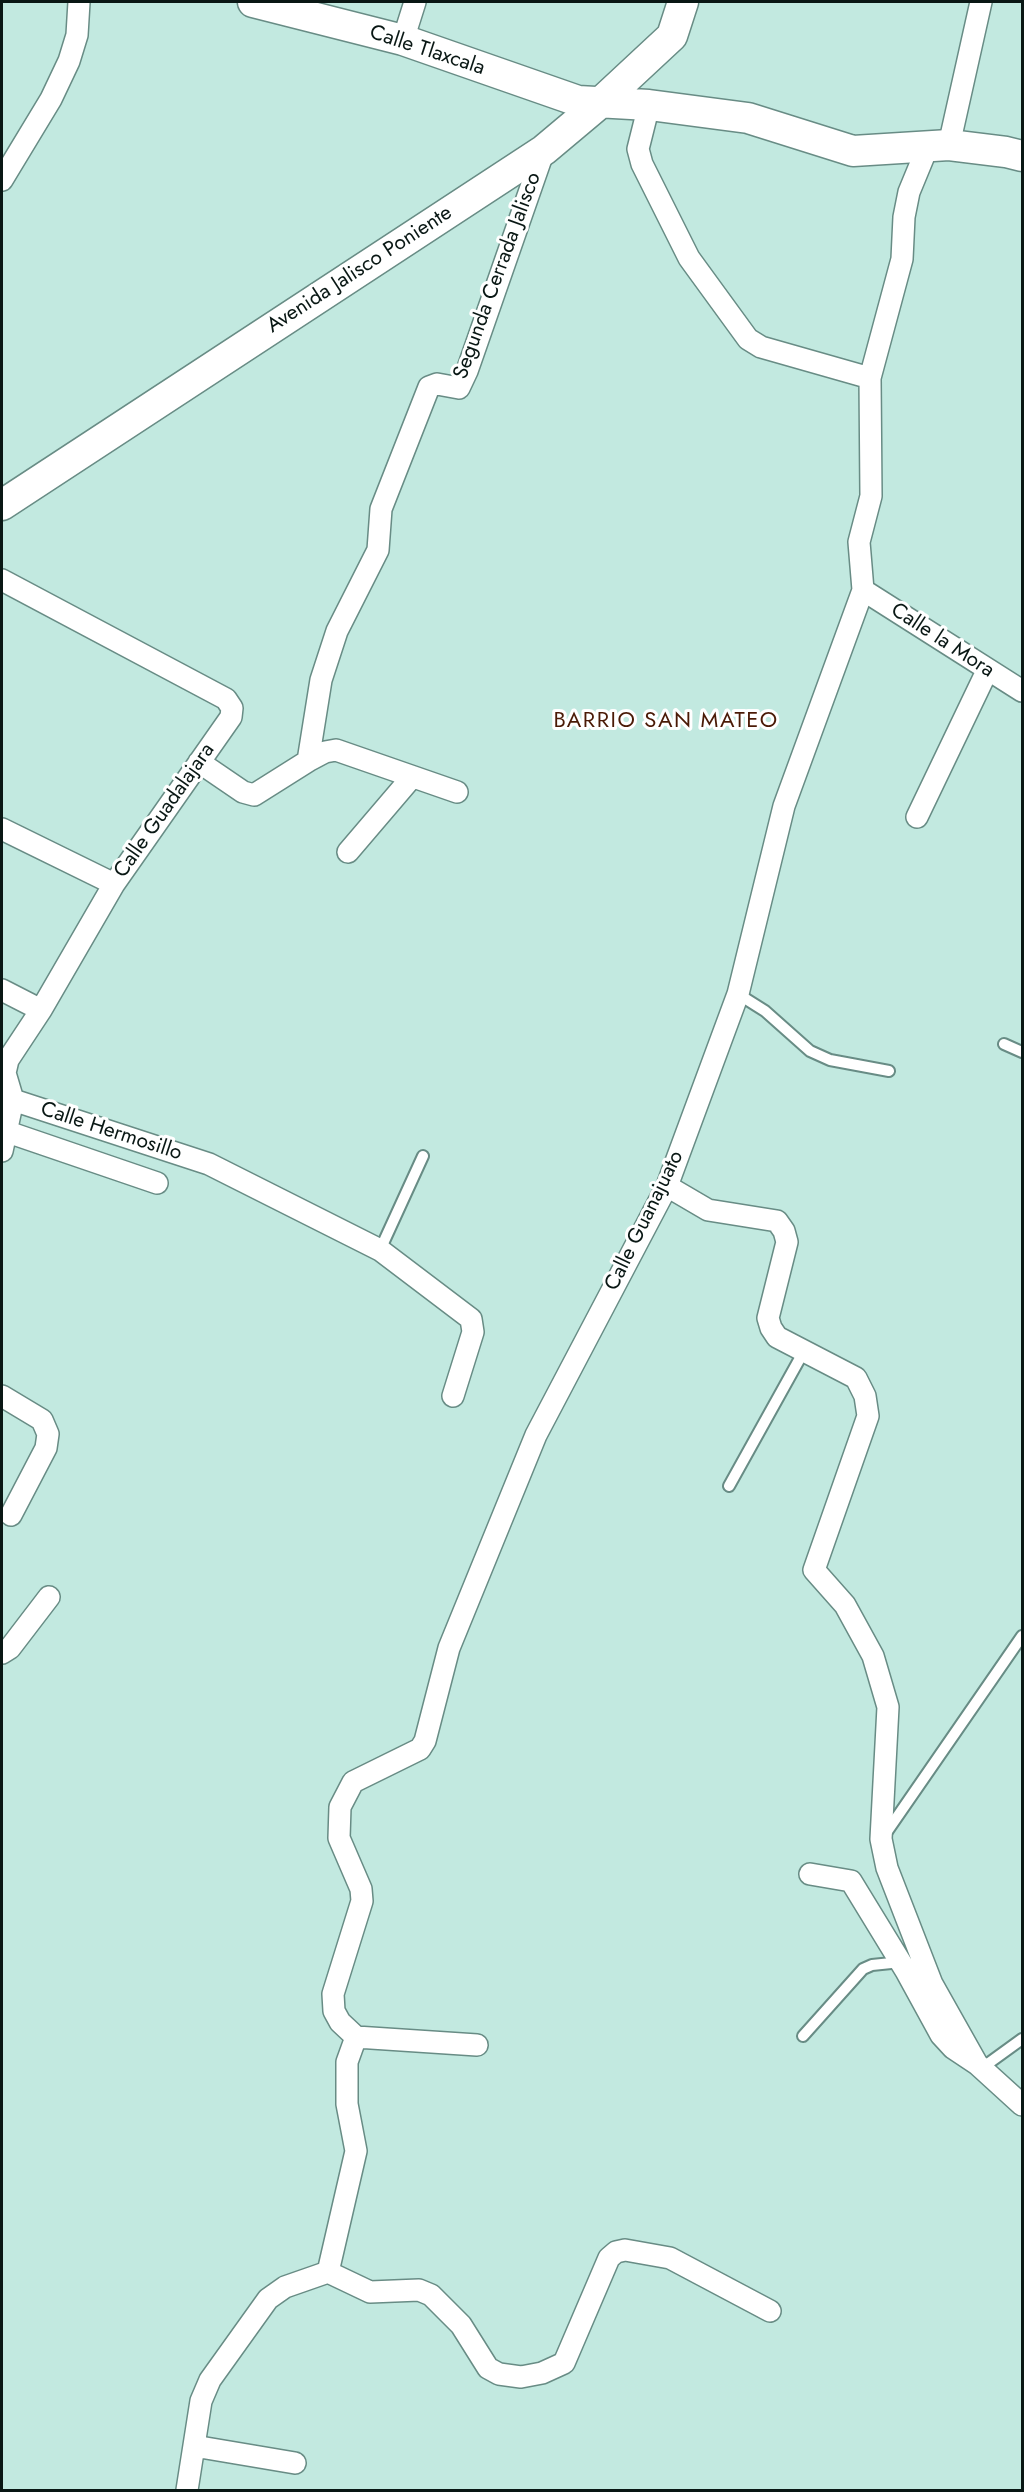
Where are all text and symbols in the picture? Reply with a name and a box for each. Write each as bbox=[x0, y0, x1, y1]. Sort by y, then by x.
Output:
street label: Calle Tlaxcala bbox=[366, 21, 488, 81]
street label: Segunda Cerrada Jalisco bbox=[449, 169, 547, 383]
street label: Avenida Jalisco Poniente bbox=[263, 201, 457, 339]
street label: Calle la Mora bbox=[886, 598, 998, 684]
district label: BARRIO SAN MATEO bbox=[553, 709, 779, 735]
street label: Calle Guadalajara bbox=[109, 739, 221, 883]
street label: Calle Hermosillo bbox=[37, 1097, 185, 1167]
street label: Calle Guanajuato bbox=[600, 1147, 690, 1295]

